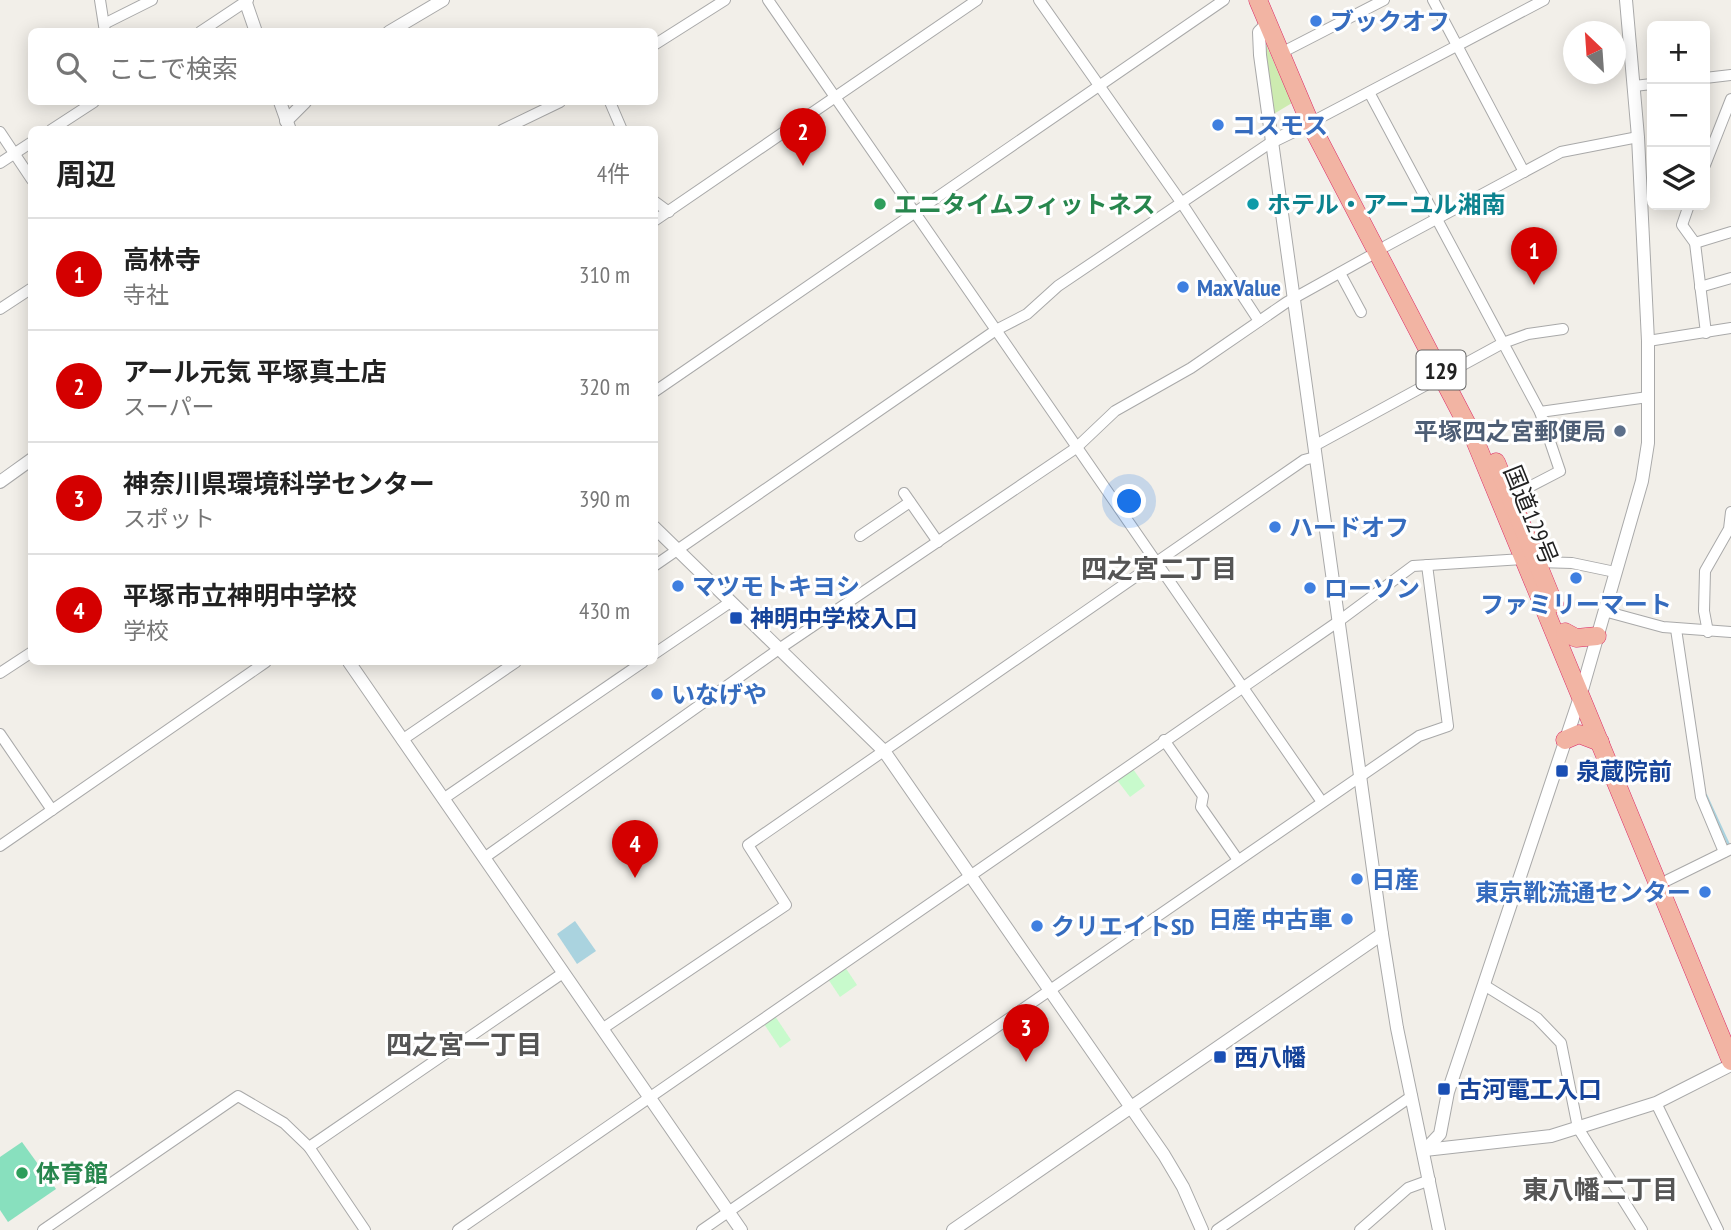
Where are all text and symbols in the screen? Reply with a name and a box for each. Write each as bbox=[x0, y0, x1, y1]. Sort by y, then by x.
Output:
place label: ブックオフ bbox=[1330, 6, 1450, 37]
marker: ブックオフ bbox=[1308, 13, 1324, 29]
north arrow bbox=[1563, 21, 1626, 84]
map controls bbox=[1647, 21, 1710, 210]
button: + bbox=[1647, 21, 1710, 84]
search box bbox=[28, 28, 658, 105]
icon: search bbox=[52, 48, 90, 86]
text: ここで検索 bbox=[108, 52, 238, 85]
button: − bbox=[1647, 84, 1710, 147]
pin: 2 bbox=[780, 108, 826, 166]
place label: コスモス bbox=[1232, 110, 1328, 141]
marker: コスモス bbox=[1210, 117, 1226, 133]
button: layers bbox=[1647, 147, 1710, 210]
text: 周辺 bbox=[56, 154, 116, 193]
text: 4件 bbox=[597, 159, 630, 188]
place label: エニタイムフィットネス bbox=[894, 189, 1156, 220]
place label: ホテル・アーユル湘南 bbox=[1267, 189, 1506, 220]
marker: エニタイムフィットネス bbox=[872, 196, 888, 212]
marker: ホテル・アーユル湘南 bbox=[1245, 196, 1261, 212]
pin: 1 bbox=[1511, 227, 1557, 285]
text: 高林寺 bbox=[123, 243, 201, 276]
text: 1 bbox=[74, 260, 85, 289]
text: 310 m bbox=[579, 260, 630, 289]
place label: MaxValue bbox=[1197, 272, 1281, 303]
marker: MaxValue bbox=[1175, 279, 1191, 295]
text: 寺社 bbox=[123, 280, 169, 309]
road number: 129 bbox=[1416, 350, 1466, 390]
text: アール元気 平塚真土店 bbox=[123, 355, 387, 388]
text: 2 bbox=[74, 372, 85, 401]
text: 320 m bbox=[579, 372, 630, 401]
text: スーパー bbox=[123, 392, 215, 421]
place label: 平塚四之宮郵便局 bbox=[1414, 416, 1606, 447]
marker: 平塚四之宮郵便局 bbox=[1612, 423, 1628, 439]
street label: 国道129号 bbox=[1497, 461, 1565, 569]
text: 神奈川県環境科学センター bbox=[123, 467, 435, 500]
text: 3 bbox=[74, 484, 85, 513]
text: 390 m bbox=[579, 484, 630, 513]
your location bbox=[1112, 484, 1146, 518]
text: スポット bbox=[123, 504, 215, 533]
place label: ハードオフ bbox=[1289, 512, 1409, 543]
marker: ハードオフ bbox=[1267, 519, 1283, 535]
district label: 四之宮二丁目 bbox=[1081, 552, 1237, 585]
marker: ファミリーマート bbox=[1568, 570, 1584, 586]
place label: マツモトキヨシ bbox=[692, 571, 860, 602]
place label: ローソン bbox=[1324, 573, 1420, 604]
marker: マツモトキヨシ bbox=[670, 578, 686, 594]
text: 平塚市立神明中学校 bbox=[123, 579, 357, 612]
marker: ローソン bbox=[1302, 580, 1318, 596]
place label: ファミリーマート bbox=[1480, 589, 1672, 620]
text: 4 bbox=[74, 596, 85, 625]
text: 430 m bbox=[579, 596, 630, 625]
place label: 神明中学校入口 bbox=[750, 603, 918, 634]
marker: 神明中学校入口 bbox=[728, 610, 744, 626]
text: 学校 bbox=[123, 616, 169, 645]
place label: いなげや bbox=[671, 679, 767, 710]
marker: いなげや bbox=[649, 686, 665, 702]
place label: 泉蔵院前 bbox=[1576, 756, 1672, 787]
marker: 泉蔵院前 bbox=[1554, 763, 1570, 779]
pin: 4 bbox=[612, 820, 658, 878]
place label: 日産 bbox=[1371, 864, 1419, 895]
marker: 日産 bbox=[1349, 871, 1365, 887]
place label: 東京靴流通センター bbox=[1475, 877, 1691, 908]
marker: 東京靴流通センター bbox=[1697, 884, 1713, 900]
place label: 日産 中古車 bbox=[1208, 904, 1333, 935]
place label: クリエイトSD bbox=[1051, 911, 1195, 942]
marker: 日産 中古車 bbox=[1339, 911, 1355, 927]
marker: クリエイトSD bbox=[1029, 918, 1045, 934]
pin: 3 bbox=[1003, 1004, 1049, 1062]
district label: 四之宮一丁目 bbox=[386, 1028, 542, 1061]
place label: 西八幡 bbox=[1234, 1042, 1306, 1073]
marker: 西八幡 bbox=[1212, 1049, 1228, 1065]
place label: 古河電工入口 bbox=[1458, 1074, 1602, 1105]
marker: 古河電工入口 bbox=[1436, 1081, 1452, 1097]
place label: 体育館 bbox=[36, 1158, 108, 1189]
marker: 体育館 bbox=[14, 1165, 30, 1181]
district label: 東八幡二丁目 bbox=[1522, 1173, 1678, 1206]

